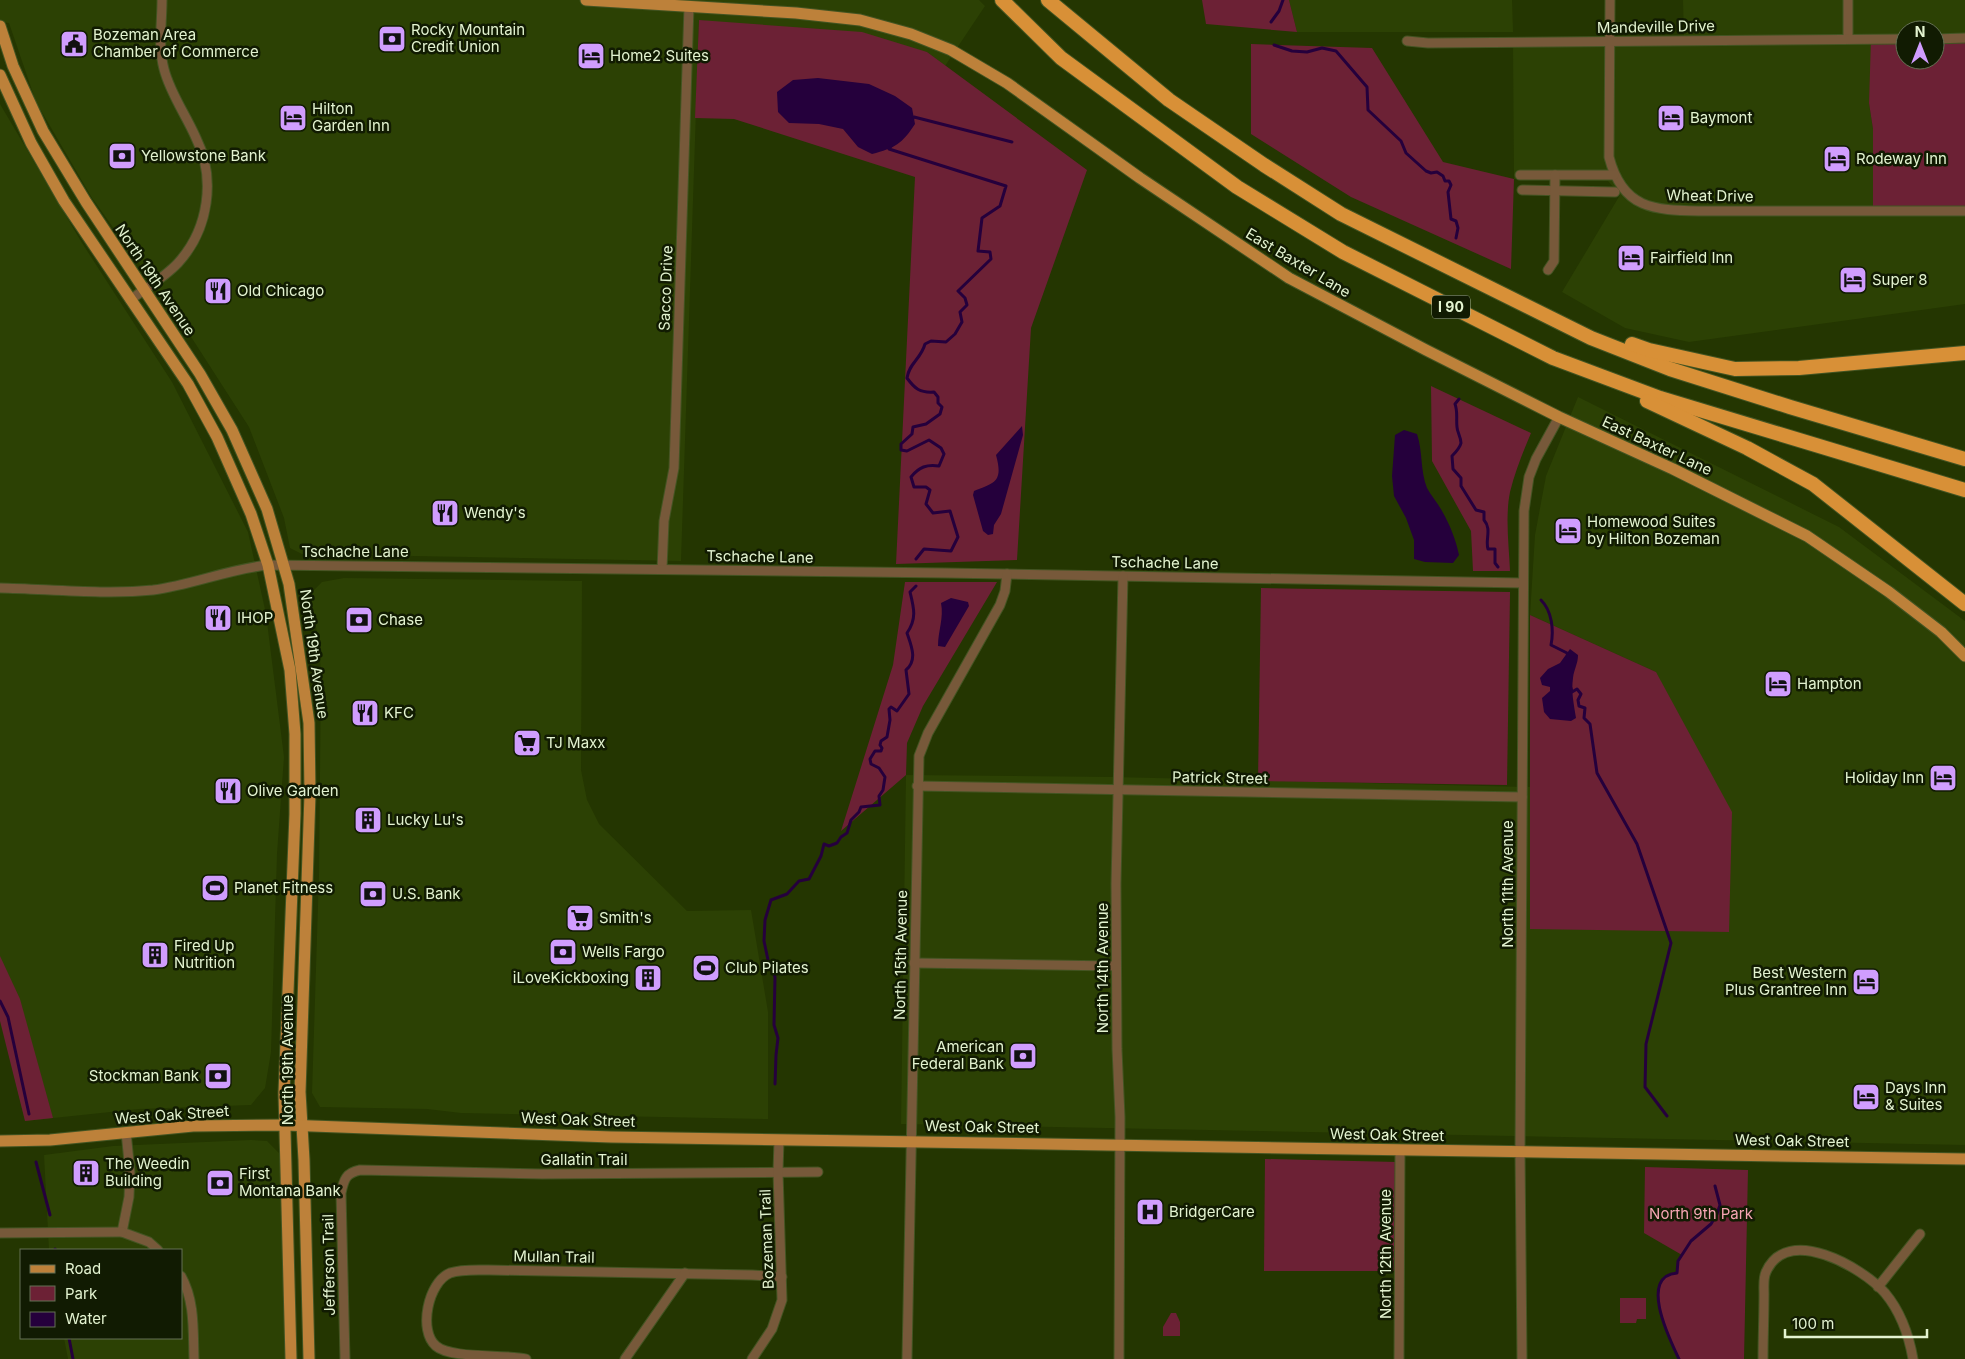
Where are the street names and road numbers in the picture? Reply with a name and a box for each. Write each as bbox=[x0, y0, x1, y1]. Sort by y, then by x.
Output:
street label: Mandeville Drive bbox=[1597, 16, 1715, 37]
street label: Wheat Drive bbox=[1666, 185, 1754, 206]
street label: North 19th Avenue bbox=[111, 220, 200, 339]
street label: East Baxter Lane bbox=[1242, 224, 1354, 301]
street label: Sacco Drive bbox=[655, 245, 676, 331]
road number: I 90 bbox=[1432, 296, 1470, 318]
street label: East Baxter Lane bbox=[1599, 412, 1715, 479]
street label: Tschache Lane bbox=[301, 542, 409, 561]
street label: Tschache Lane bbox=[706, 546, 814, 567]
street label: Tschache Lane bbox=[1111, 552, 1219, 573]
street label: North 19th Avenue bbox=[296, 588, 333, 720]
street label: Patrick Street bbox=[1172, 767, 1268, 788]
street label: North 11th Avenue bbox=[1498, 820, 1517, 948]
street label: North 15th Avenue bbox=[890, 890, 911, 1020]
street label: North 14th Avenue bbox=[1093, 903, 1112, 1033]
street label: North 19th Avenue bbox=[278, 995, 297, 1125]
street label: West Oak Street bbox=[114, 1101, 230, 1128]
street label: West Oak Street bbox=[520, 1108, 636, 1131]
street label: West Oak Street bbox=[925, 1116, 1039, 1137]
street label: West Oak Street bbox=[1330, 1124, 1444, 1145]
street label: West Oak Street bbox=[1735, 1130, 1849, 1151]
street label: Gallatin Trail bbox=[540, 1150, 628, 1169]
street label: Bozeman Trail bbox=[755, 1189, 778, 1289]
street label: North 12th Avenue bbox=[1376, 1189, 1395, 1319]
street label: Jefferson Trail bbox=[318, 1214, 339, 1316]
street label: Mullan Trail bbox=[513, 1246, 595, 1267]

